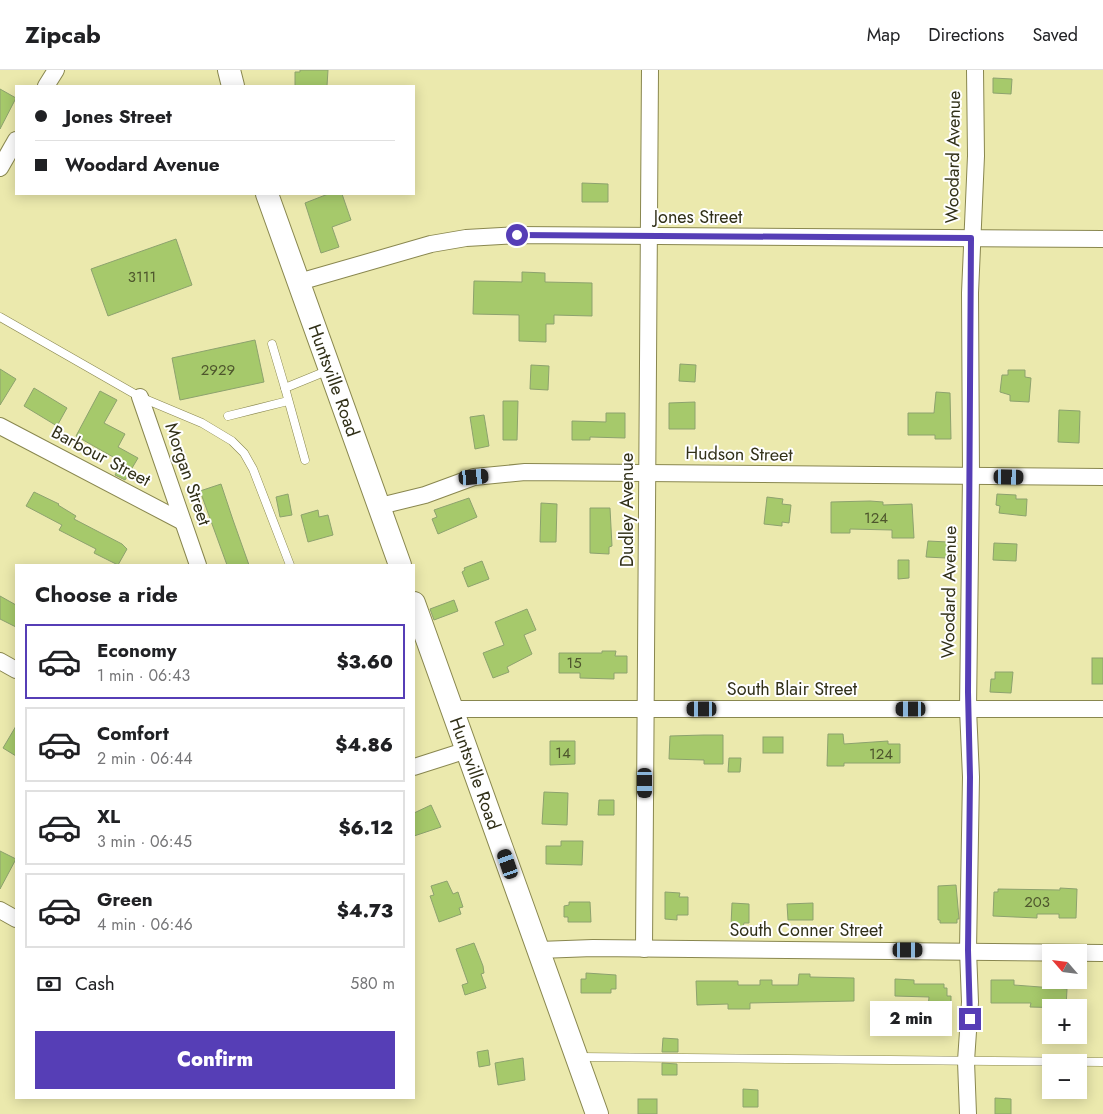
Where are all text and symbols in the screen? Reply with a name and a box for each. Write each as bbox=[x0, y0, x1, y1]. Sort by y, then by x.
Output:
text: Zipcab bbox=[25, 17, 101, 52]
text: Map bbox=[867, 22, 900, 48]
text: Directions bbox=[928, 22, 1004, 48]
text: Saved bbox=[1032, 22, 1078, 48]
street label: Woodard Avenue bbox=[939, 90, 967, 224]
text: Jones Street bbox=[65, 103, 172, 130]
text: Woodard Avenue bbox=[65, 151, 220, 178]
street label: Jones Street bbox=[652, 204, 743, 230]
route start bbox=[506, 224, 528, 246]
house number: 3111 bbox=[128, 266, 156, 288]
street label: Huntsville Road bbox=[302, 321, 366, 440]
house number: 2929 bbox=[201, 359, 235, 381]
street label: Barbour Street bbox=[47, 419, 156, 493]
street label: Morgan Street bbox=[158, 419, 218, 529]
street label: Hudson Street bbox=[685, 440, 794, 468]
street label: Dudley Avenue bbox=[614, 453, 640, 567]
car bbox=[458, 468, 489, 486]
car bbox=[993, 469, 1024, 485]
house number: 124 bbox=[864, 507, 888, 529]
street label: Woodard Avenue bbox=[935, 525, 963, 659]
text: Choose a ride bbox=[35, 578, 178, 610]
text: Economy bbox=[97, 637, 177, 664]
icon: car bbox=[37, 639, 82, 684]
text: $3.60 bbox=[337, 648, 393, 675]
house number: 15 bbox=[566, 652, 582, 674]
text: 1 min · 06:43 bbox=[97, 664, 190, 687]
street label: South Blair Street bbox=[727, 676, 858, 702]
car bbox=[687, 702, 717, 717]
car bbox=[896, 702, 926, 717]
street label: Huntsville Road bbox=[443, 714, 507, 833]
text: Comfort bbox=[97, 720, 169, 747]
icon: car bbox=[37, 722, 82, 767]
text: $4.86 bbox=[335, 731, 393, 758]
house number: 14 bbox=[555, 742, 571, 764]
house number: 124 bbox=[869, 743, 893, 765]
text: 2 min · 06:44 bbox=[97, 747, 193, 770]
car bbox=[637, 768, 652, 798]
text: XL bbox=[97, 803, 120, 830]
icon: car bbox=[37, 805, 82, 850]
text: $6.12 bbox=[338, 814, 393, 841]
text: 3 min · 06:45 bbox=[97, 830, 192, 853]
car bbox=[496, 847, 519, 881]
text: Green bbox=[97, 886, 153, 913]
icon: car bbox=[37, 888, 82, 933]
house number: 203 bbox=[1024, 891, 1050, 913]
text: $4.73 bbox=[337, 897, 393, 924]
text: 4 min · 06:46 bbox=[97, 913, 193, 936]
street label: South Conner Street bbox=[729, 917, 883, 943]
car bbox=[893, 943, 923, 958]
north arrow bbox=[1042, 944, 1088, 989]
map controls bbox=[1042, 944, 1087, 1099]
icon: cash bbox=[35, 970, 63, 998]
text: Cash bbox=[75, 970, 115, 997]
text: 580 m bbox=[350, 972, 395, 995]
button: + bbox=[1042, 999, 1087, 1044]
callout: 2 min bbox=[870, 1002, 952, 1036]
text: 2 min bbox=[890, 1007, 932, 1030]
route end bbox=[959, 1008, 981, 1030]
button: Confirm bbox=[35, 1031, 395, 1089]
button: − bbox=[1042, 1054, 1087, 1099]

